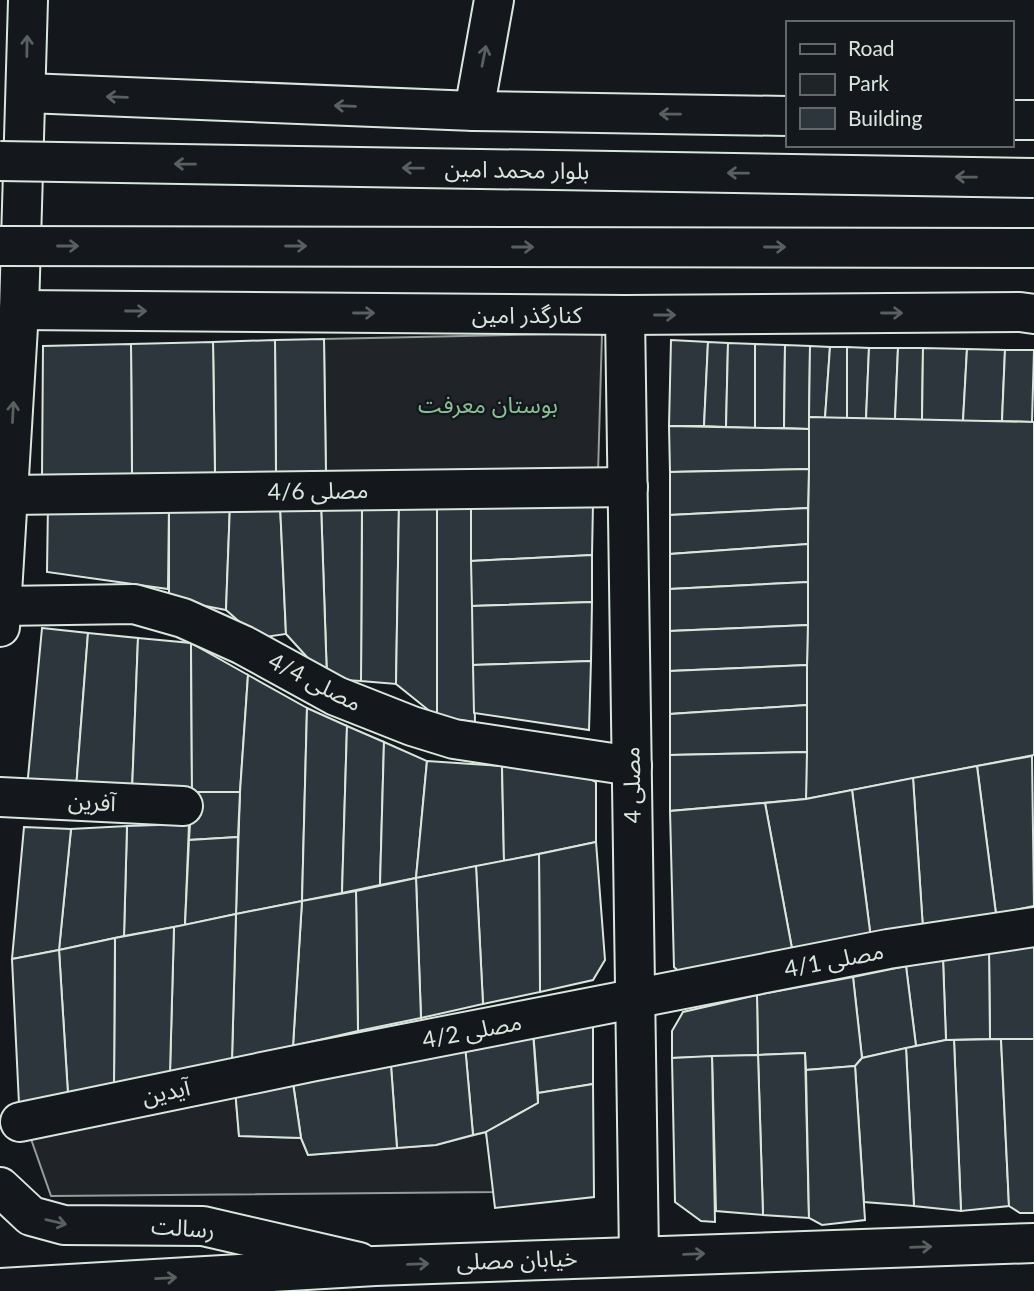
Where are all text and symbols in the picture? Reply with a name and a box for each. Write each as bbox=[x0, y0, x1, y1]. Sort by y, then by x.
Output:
legend bbox=[786, 21, 1013, 147]
one-way arrow bbox=[20, 35, 34, 58]
text: Road bbox=[848, 35, 895, 60]
one-way arrow bbox=[478, 45, 491, 67]
text: Park bbox=[848, 70, 889, 95]
one-way arrow bbox=[106, 90, 129, 103]
one-way arrow bbox=[333, 99, 356, 112]
text: Building bbox=[848, 105, 923, 130]
one-way arrow bbox=[659, 107, 682, 121]
street label: بلوار محمد امین bbox=[444, 154, 590, 185]
one-way arrow bbox=[174, 157, 197, 171]
one-way arrow bbox=[402, 161, 425, 175]
one-way arrow bbox=[727, 167, 750, 180]
one-way arrow bbox=[955, 170, 978, 184]
one-way arrow bbox=[56, 239, 79, 253]
one-way arrow bbox=[284, 239, 307, 253]
one-way arrow bbox=[511, 240, 534, 254]
one-way arrow bbox=[763, 240, 786, 254]
street label: کنارگذر امین bbox=[472, 300, 583, 329]
one-way arrow bbox=[124, 304, 147, 318]
one-way arrow bbox=[352, 306, 375, 320]
one-way arrow bbox=[880, 306, 903, 320]
one-way arrow bbox=[653, 308, 676, 322]
park label: بوستان معرفت bbox=[418, 390, 558, 419]
one-way arrow bbox=[7, 401, 20, 424]
street label: مصلی 4/6 bbox=[267, 475, 369, 505]
street label: مصلی 4/4 bbox=[264, 646, 367, 716]
street label: مصلی 4 bbox=[616, 746, 646, 824]
street label: آفرین bbox=[67, 786, 118, 817]
street label: مصلی 4/1 bbox=[782, 936, 886, 982]
street label: مصلی 4/2 bbox=[420, 1007, 524, 1053]
street label: آیدین bbox=[139, 1072, 194, 1110]
street label: رسالت bbox=[150, 1211, 216, 1244]
one-way arrow bbox=[44, 1216, 67, 1229]
one-way arrow bbox=[910, 1240, 933, 1253]
street label: خیابان مصلی bbox=[456, 1243, 578, 1275]
one-way arrow bbox=[682, 1247, 705, 1260]
one-way arrow bbox=[406, 1258, 429, 1271]
one-way arrow bbox=[154, 1271, 177, 1284]

